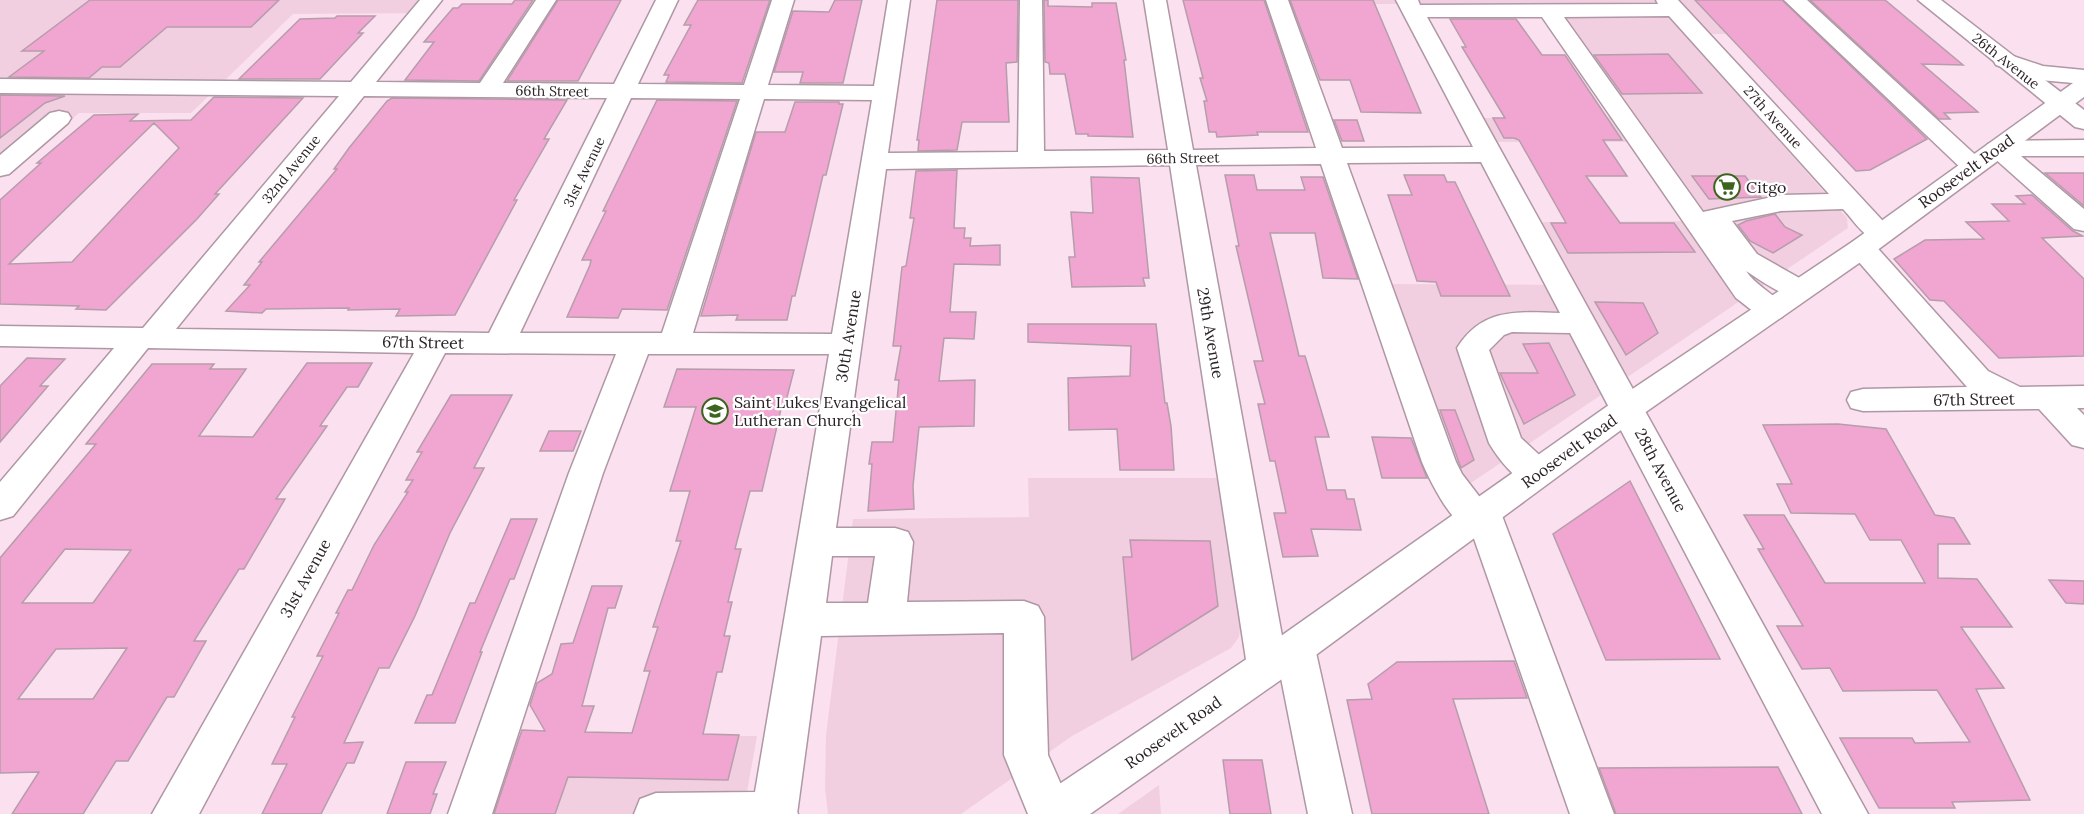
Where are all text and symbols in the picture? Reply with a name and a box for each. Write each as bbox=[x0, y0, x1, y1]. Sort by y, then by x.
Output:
street label: 26th Avenue bbox=[1969, 29, 2044, 93]
street label: 66th Street bbox=[515, 81, 589, 101]
street label: 27th Avenue bbox=[1740, 82, 1806, 153]
street label: Roosevelt Road bbox=[1914, 129, 2018, 212]
street label: 32nd Avenue bbox=[258, 131, 324, 207]
street label: 31st Avenue bbox=[559, 134, 609, 210]
street label: 66th Street bbox=[1146, 148, 1220, 168]
supermarket icon: Citgo bbox=[1712, 172, 1742, 202]
place label: Citgo bbox=[1746, 177, 1786, 197]
street label: 29th Avenue bbox=[1193, 286, 1229, 380]
street label: 30th Avenue bbox=[831, 288, 865, 384]
street label: 67th Street bbox=[382, 331, 465, 353]
street label: 67th Street bbox=[1933, 388, 2016, 410]
place label: Saint Lukes Evangelical Lutheran Church bbox=[734, 392, 906, 430]
school or university icon: Saint Lukes Evangelical Lutheran Church bbox=[700, 396, 730, 426]
street label: Roosevelt Road bbox=[1517, 409, 1621, 492]
street label: 28th Avenue bbox=[1631, 425, 1692, 516]
street label: 31st Avenue bbox=[275, 535, 335, 621]
street label: Roosevelt Road bbox=[1121, 691, 1225, 773]

